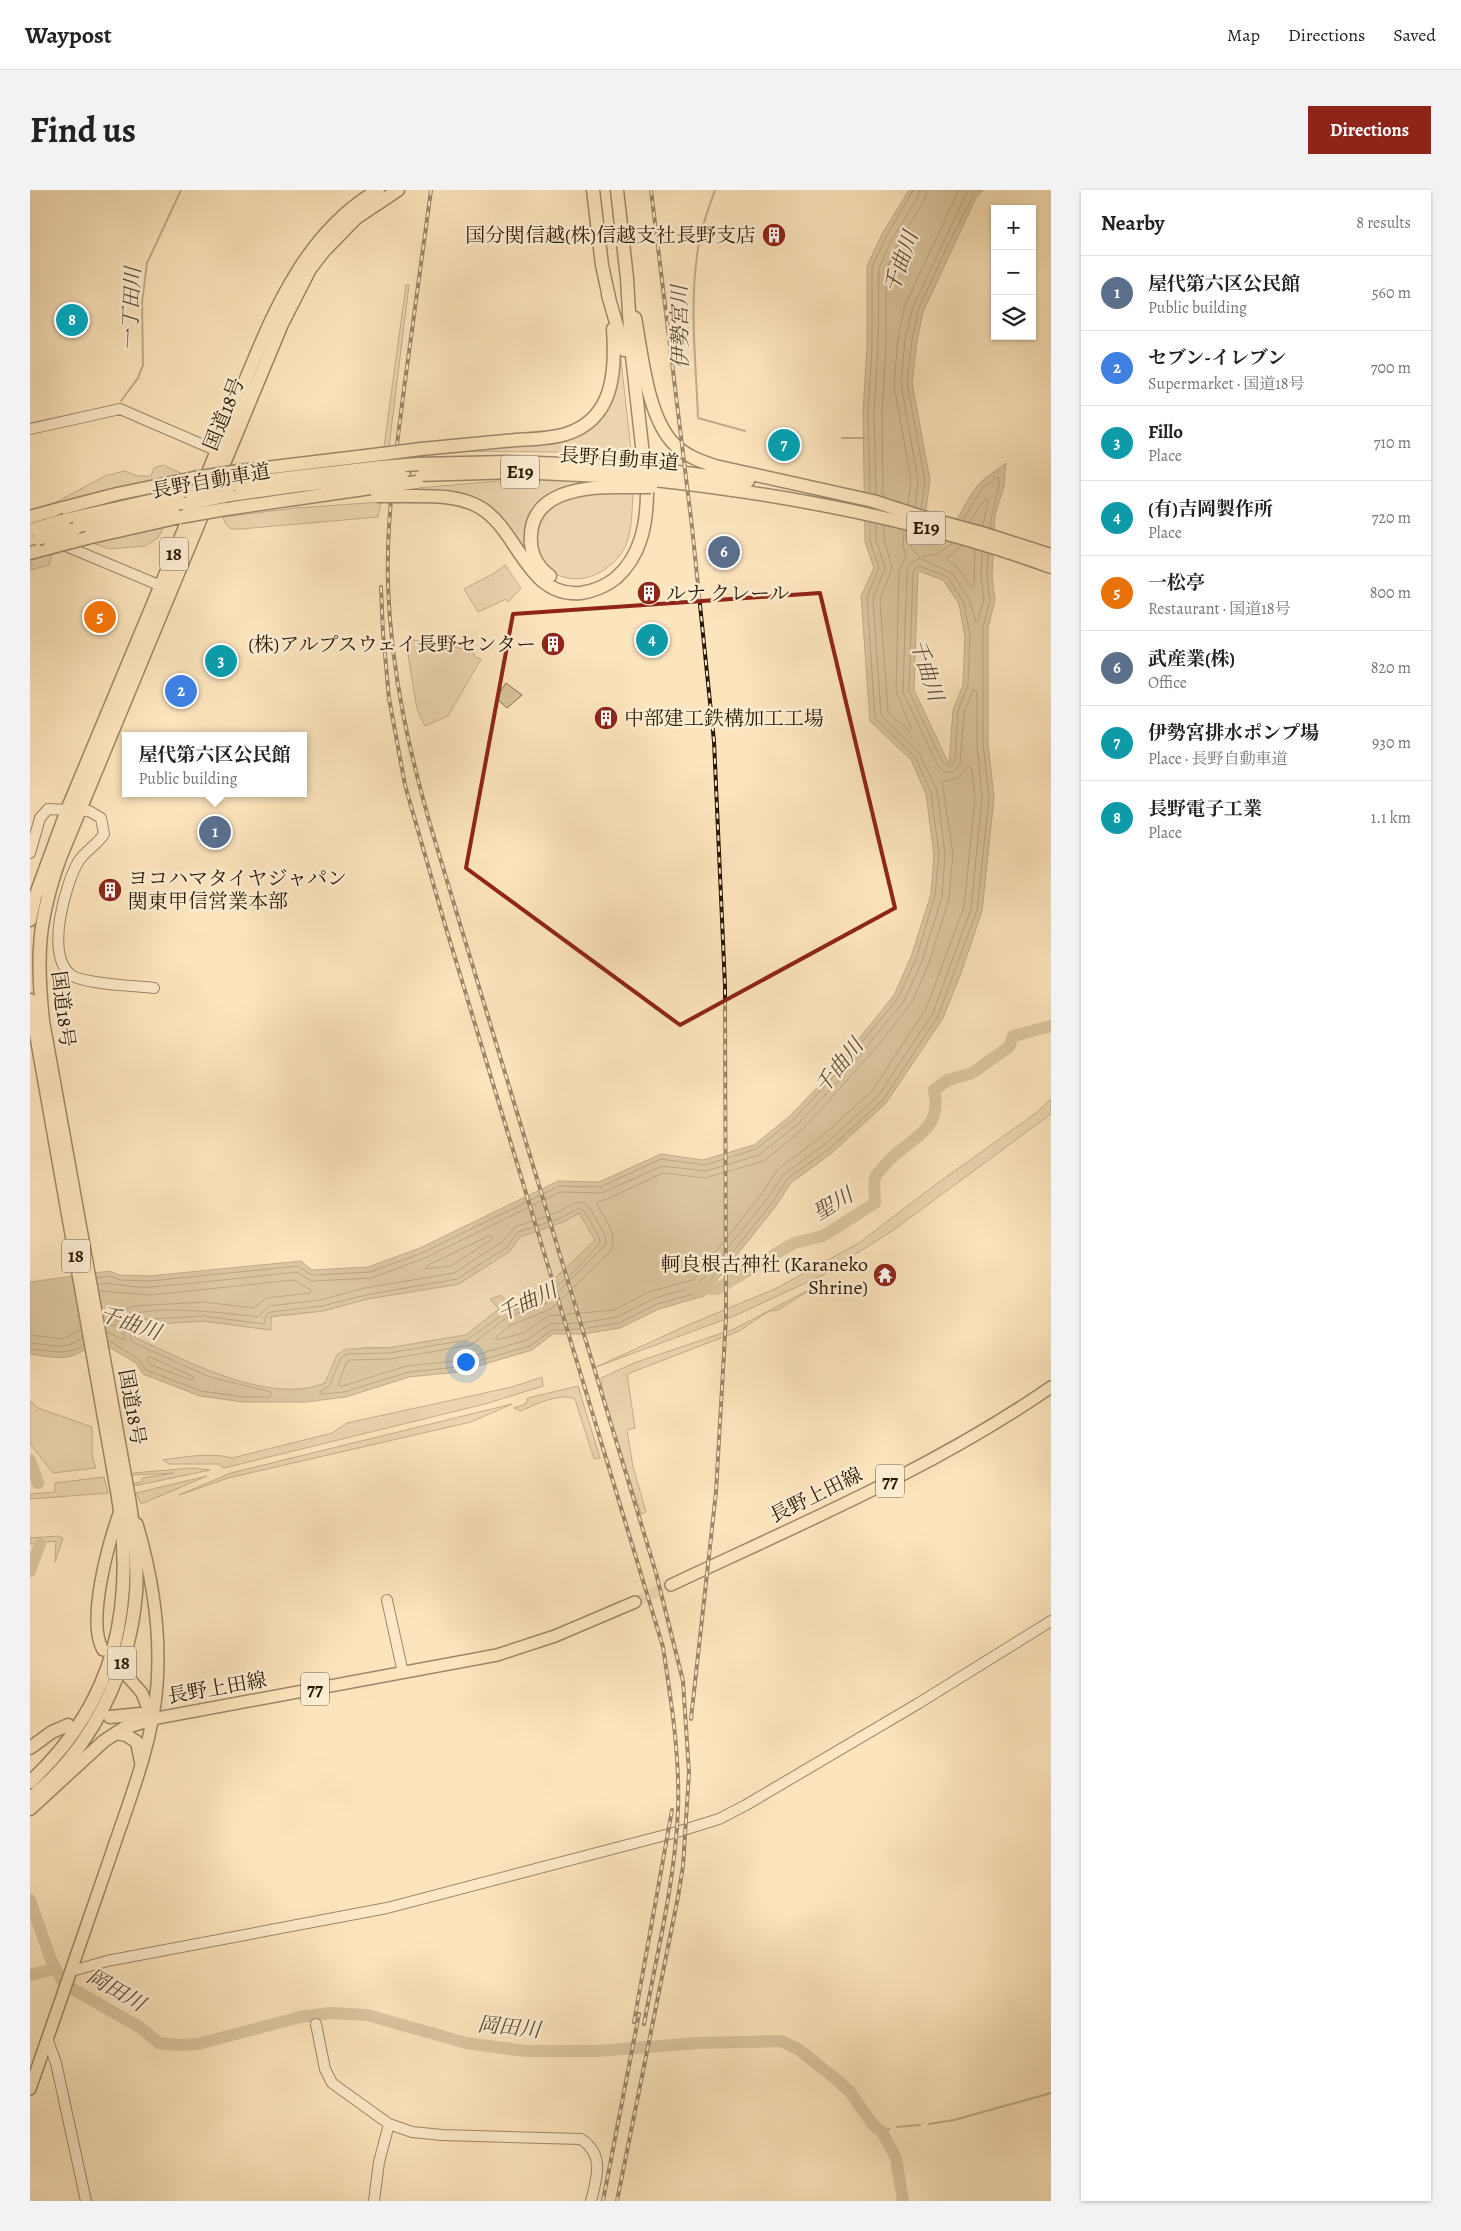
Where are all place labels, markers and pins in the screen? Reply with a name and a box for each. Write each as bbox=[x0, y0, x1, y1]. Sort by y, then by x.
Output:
place label: 国分関信越(株)信越支社長野支店 bbox=[465, 222, 756, 249]
building icon: 国分関信越(株)信越支社長野支店 bbox=[761, 222, 787, 248]
pin: 8 bbox=[56, 301, 88, 339]
pin: 7 bbox=[768, 426, 800, 464]
pin: 6 bbox=[708, 533, 740, 571]
building icon: ルナ クレール bbox=[636, 580, 662, 606]
place label: ルナ クレール bbox=[666, 580, 790, 607]
pin: 5 bbox=[84, 598, 116, 636]
pin: 4 bbox=[636, 621, 668, 659]
place label: (株)アルプスウェイ長野センター bbox=[248, 631, 536, 658]
building icon: (株)アルプスウェイ長野センター bbox=[540, 631, 566, 657]
pin: 3 bbox=[205, 642, 237, 680]
pin: 2 bbox=[165, 672, 197, 710]
building icon: 中部建工鉄構加工工場 bbox=[593, 705, 619, 731]
place label: 中部建工鉄構加工工場 bbox=[624, 705, 824, 732]
pin: 1 bbox=[199, 813, 231, 851]
place label: ヨコハマタイヤジャパン 関東甲信営業本部 bbox=[128, 865, 347, 915]
building icon: ヨコハマタイヤジャパン 関東甲信営業本部 bbox=[97, 877, 123, 903]
place label: 軻良根古神社 (Karaneko Shrine) bbox=[661, 1251, 868, 1301]
temple icon: 軻良根古神社 (Karaneko Shrine) bbox=[872, 1262, 898, 1288]

